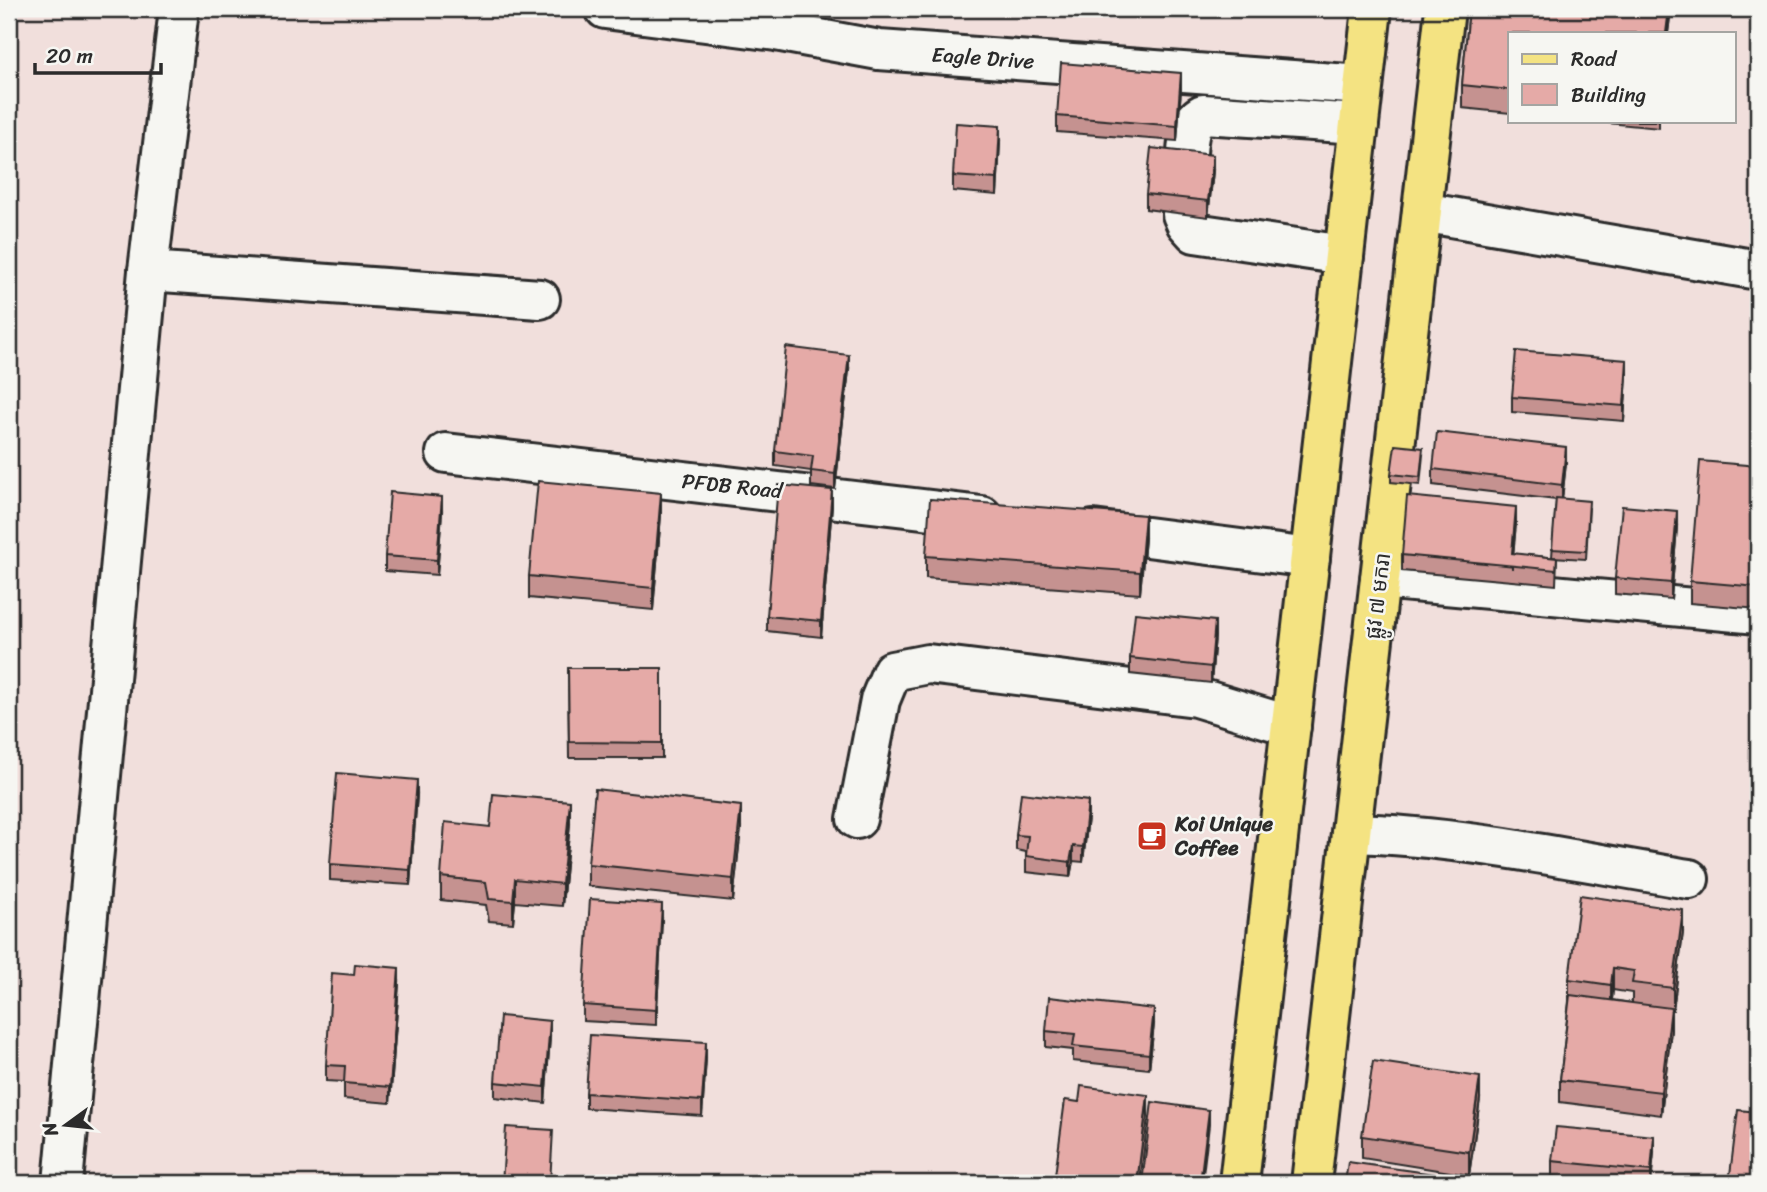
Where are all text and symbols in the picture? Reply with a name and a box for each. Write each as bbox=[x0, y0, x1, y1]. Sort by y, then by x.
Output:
scale bar bbox=[35, 32, 161, 76]
legend bbox=[1508, 32, 1736, 122]
street label: Eagle Drive bbox=[931, 35, 1036, 81]
text: 20 m bbox=[46, 37, 93, 75]
text: Road bbox=[1571, 40, 1618, 78]
text: Building bbox=[1571, 76, 1647, 114]
street label: PFDB Road bbox=[680, 462, 786, 510]
street label: ផ្លូវ ៧ មករា bbox=[1354, 550, 1402, 642]
place label: Koi Unique Coffee bbox=[1174, 805, 1273, 867]
cafe icon: Koi Unique Coffee bbox=[1135, 819, 1169, 853]
north arrow bbox=[32, 1090, 102, 1160]
text: N bbox=[32, 1118, 68, 1141]

